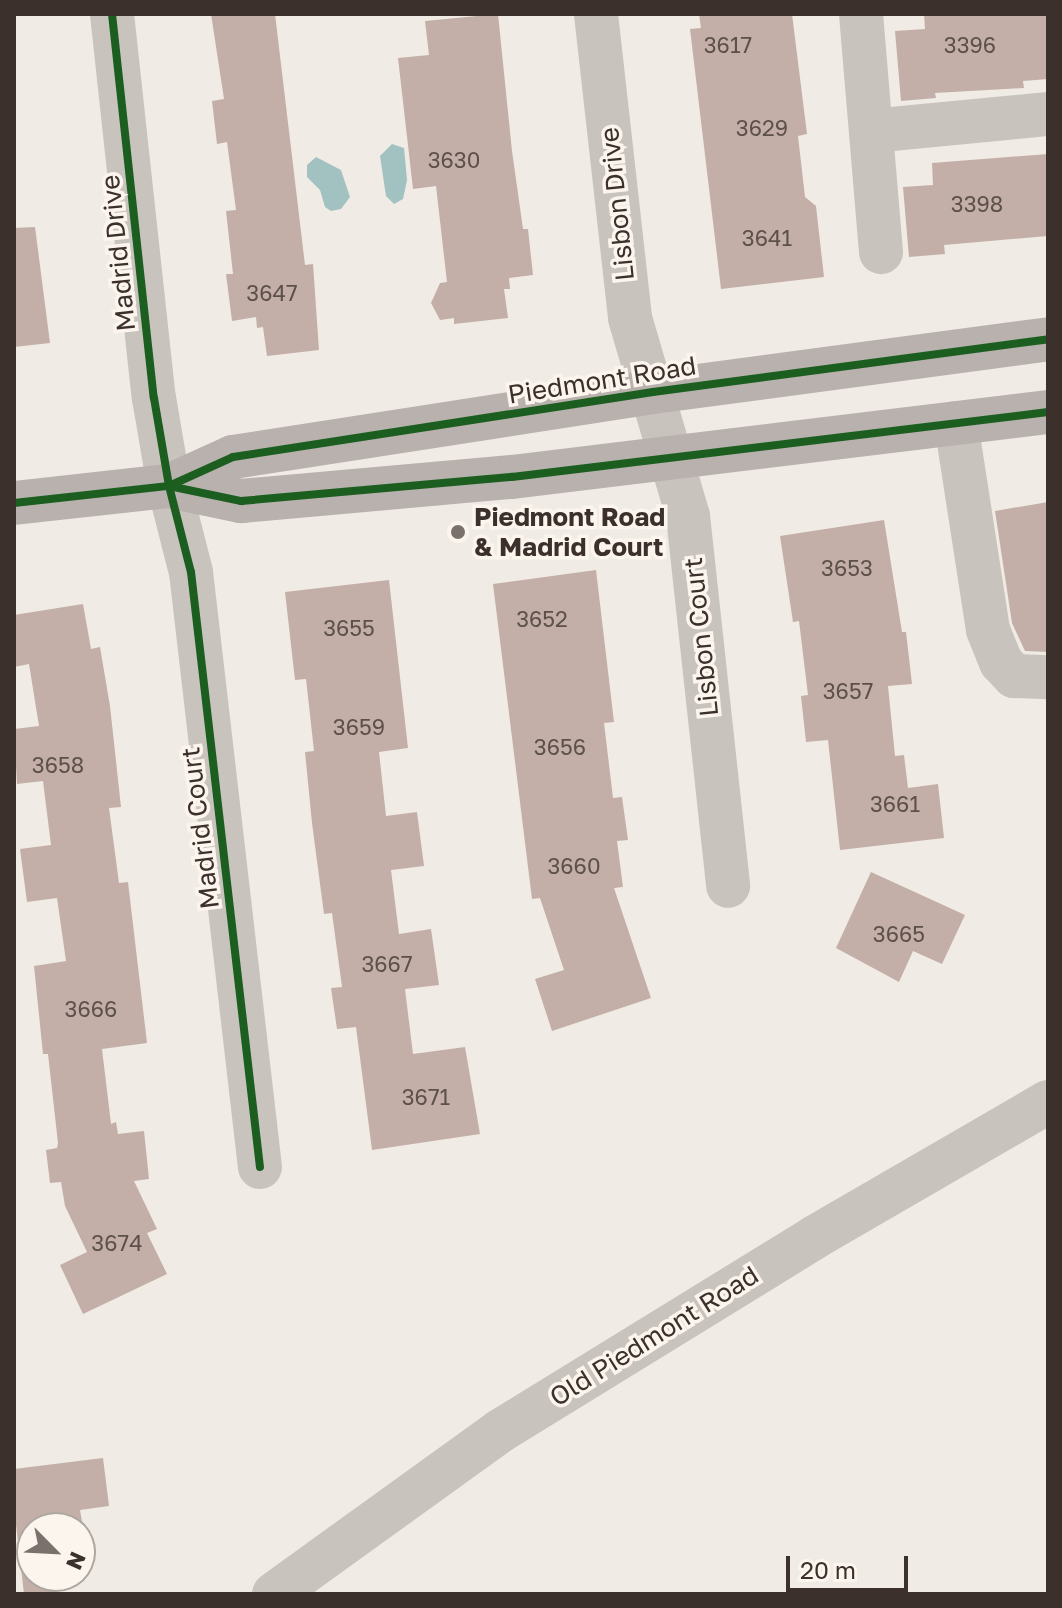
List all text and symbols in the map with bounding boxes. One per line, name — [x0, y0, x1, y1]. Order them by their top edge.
house number: 3617 — [704, 32, 752, 58]
house number: 3396 — [944, 32, 996, 58]
house number: 3629 — [736, 115, 788, 141]
street label: Lisbon Drive — [593, 126, 641, 282]
house number: 3630 — [428, 147, 480, 173]
street label: Madrid Drive — [94, 173, 142, 333]
house number: 3398 — [951, 191, 1003, 217]
house number: 3641 — [742, 225, 792, 251]
house number: 3647 — [246, 280, 298, 306]
street label: Piedmont Road — [506, 350, 698, 410]
place label: Piedmont Road & Madrid Court — [474, 501, 665, 562]
marker: Piedmont Road & Madrid Court — [449, 523, 467, 541]
house number: 3653 — [821, 555, 873, 581]
street label: Lisbon Court — [677, 556, 725, 718]
house number: 3652 — [516, 606, 568, 632]
house number: 3655 — [323, 615, 375, 641]
house number: 3657 — [823, 678, 873, 704]
house number: 3659 — [333, 714, 385, 740]
house number: 3656 — [534, 734, 586, 760]
street label: Madrid Court — [175, 745, 225, 911]
house number: 3658 — [32, 752, 84, 778]
house number: 3661 — [870, 791, 920, 817]
house number: 3660 — [547, 853, 601, 879]
house number: 3665 — [873, 921, 925, 947]
house number: 3667 — [361, 951, 413, 977]
house number: 3666 — [65, 996, 117, 1022]
house number: 3671 — [402, 1084, 450, 1110]
house number: 3674 — [91, 1230, 143, 1256]
street label: Old Piedmont Road — [544, 1259, 764, 1413]
north arrow — [16, 1512, 96, 1592]
scale bar — [790, 1540, 912, 1590]
text: N — [61, 1548, 92, 1574]
text: 20 m — [800, 1555, 856, 1584]

